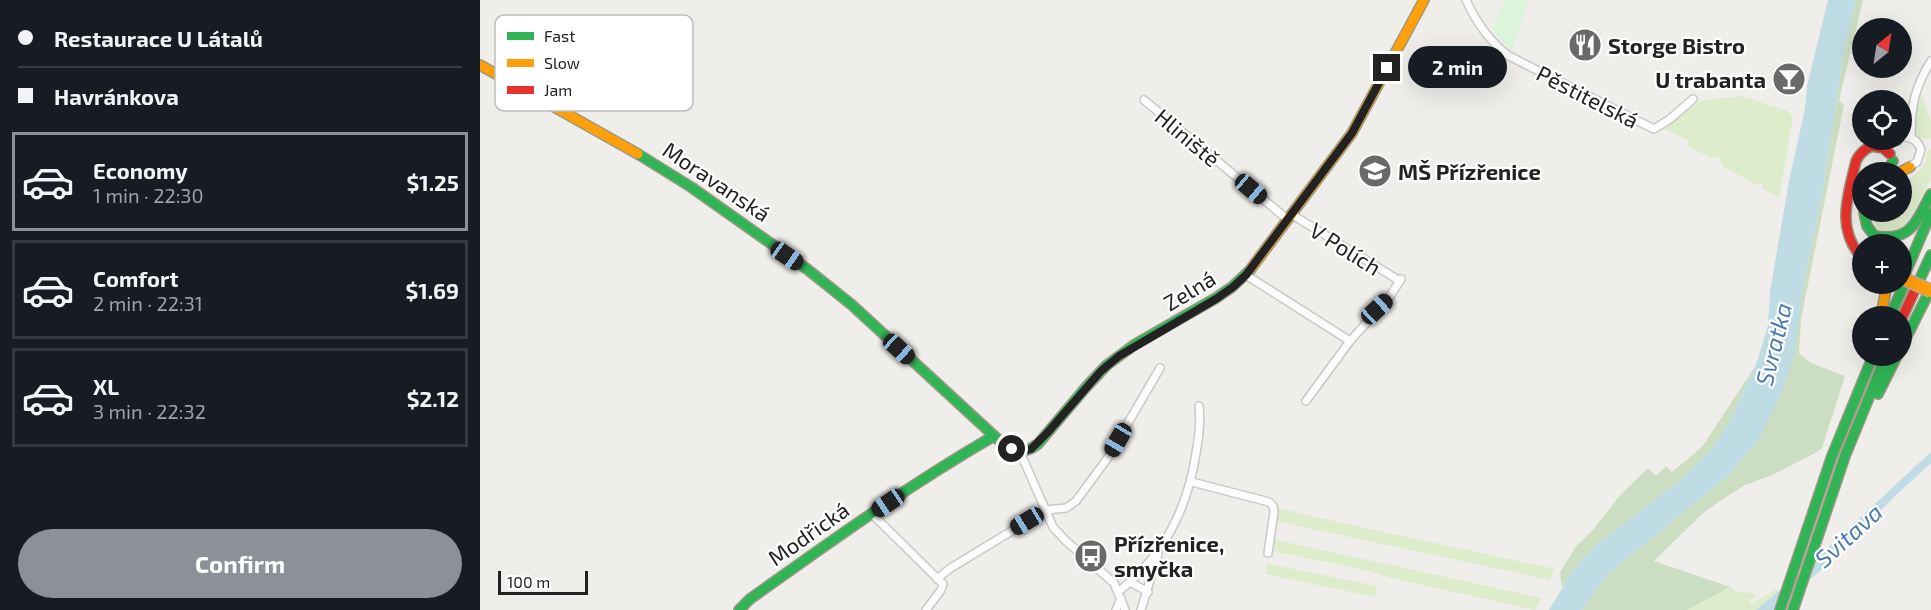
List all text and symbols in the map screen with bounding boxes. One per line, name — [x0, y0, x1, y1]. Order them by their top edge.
legend — [495, 15, 693, 111]
north arrow — [1852, 18, 1912, 78]
map controls — [1852, 18, 1912, 366]
text: Restaurace U Látalů — [54, 25, 263, 51]
text: Fast — [544, 26, 575, 45]
restaurant icon: Storge Bistro — [1567, 27, 1603, 63]
place label: Storge Bistro — [1608, 32, 1745, 58]
callout: 2 min — [1408, 47, 1507, 89]
text: Slow — [544, 53, 580, 72]
route end — [1373, 54, 1400, 81]
text: 2 min — [1432, 55, 1483, 79]
street label: Pěstitelská — [1533, 59, 1643, 133]
bar icon: U trabanta — [1771, 61, 1807, 97]
place label: U trabanta — [1655, 66, 1766, 92]
text: Jam — [544, 80, 572, 99]
text: Havránkova — [54, 83, 179, 109]
button: locate — [1852, 90, 1912, 150]
street label: Hliniště — [1150, 103, 1226, 171]
street label: Moravanská — [659, 136, 775, 226]
school or university icon: MŠ Přízřenice — [1357, 153, 1393, 189]
icon: car — [21, 155, 75, 209]
text: Economy — [93, 157, 188, 183]
place label: MŠ Přízřenice — [1398, 158, 1541, 184]
button: layers — [1852, 162, 1912, 222]
text: $1.25 — [406, 169, 459, 195]
car — [1231, 171, 1271, 207]
text: 1 min · 22:30 — [93, 183, 204, 207]
street label: V Polích — [1306, 216, 1386, 280]
button: + — [1852, 234, 1912, 294]
car — [767, 238, 807, 274]
icon: car — [21, 263, 75, 317]
text: Comfort — [93, 265, 178, 291]
street label: Zelná — [1158, 265, 1220, 315]
text: $1.69 — [405, 277, 459, 303]
car — [1358, 290, 1396, 328]
text: 2 min · 22:31 — [93, 291, 203, 315]
water label: Svratka — [1749, 300, 1797, 388]
button: − — [1852, 306, 1912, 366]
car — [880, 330, 918, 368]
icon: car — [21, 371, 75, 425]
text: XL — [93, 373, 119, 399]
text: $2.12 — [407, 385, 459, 411]
text: 3 min · 22:32 — [93, 399, 206, 423]
car — [1101, 420, 1135, 460]
route start — [998, 435, 1025, 462]
car — [868, 485, 908, 521]
street label: Modřická — [763, 496, 853, 570]
water label: Svitava — [1808, 497, 1888, 573]
car — [1007, 504, 1047, 538]
button: Confirm — [18, 529, 462, 598]
place label: Přízřenice, smyčka — [1114, 530, 1224, 582]
bus stop icon: Přízřenice, smyčka — [1073, 538, 1109, 574]
scale bar — [498, 568, 588, 596]
text: 100 m — [507, 572, 550, 591]

